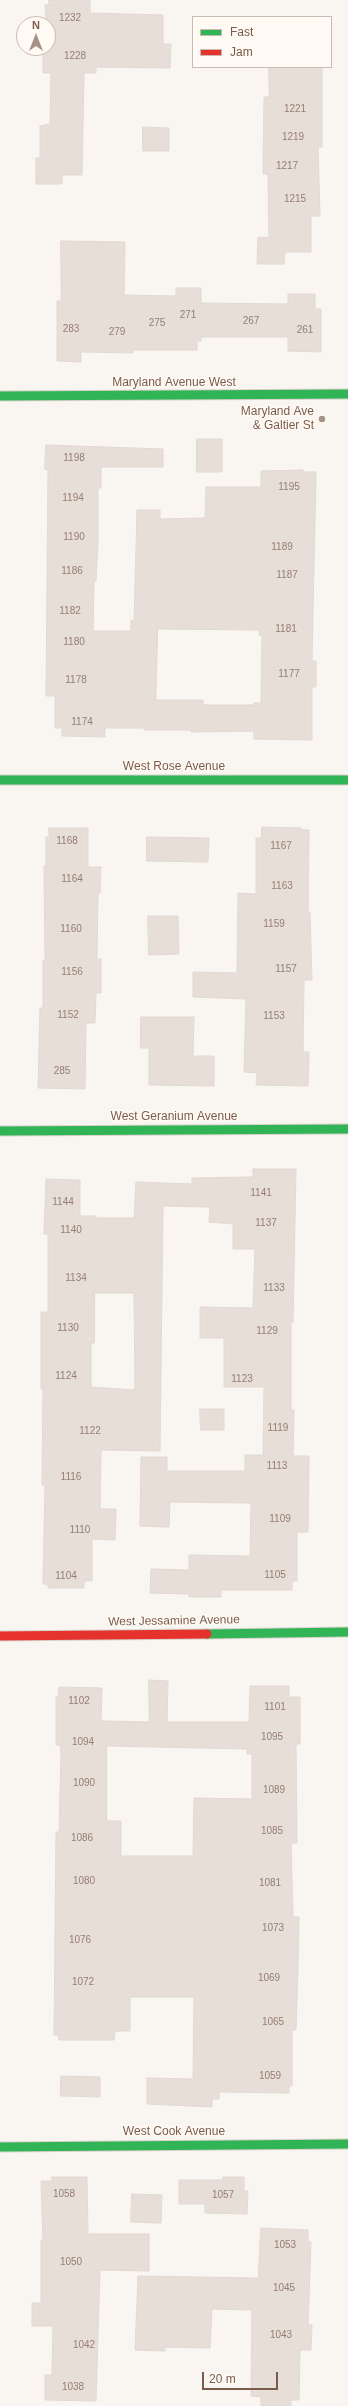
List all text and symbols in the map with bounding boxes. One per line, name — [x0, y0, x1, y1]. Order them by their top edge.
house number: 1232 — [59, 12, 81, 24]
north arrow — [16, 16, 56, 56]
legend — [192, 16, 332, 68]
text: N — [32, 19, 40, 31]
text: Fast — [230, 25, 253, 39]
text: Jam — [230, 45, 253, 59]
house number: 1228 — [64, 50, 86, 62]
house number: 1221 — [284, 103, 306, 115]
house number: 1219 — [282, 131, 304, 143]
house number: 1217 — [276, 160, 298, 172]
house number: 1215 — [284, 193, 306, 205]
house number: 271 — [180, 309, 196, 321]
house number: 267 — [243, 315, 259, 327]
house number: 275 — [149, 317, 165, 329]
house number: 283 — [63, 323, 79, 335]
house number: 261 — [297, 324, 313, 336]
house number: 279 — [109, 326, 125, 338]
street label: Maryland Avenue West — [112, 376, 236, 390]
place label: Maryland Ave & Galtier St — [241, 405, 314, 433]
marker: Maryland Ave & Galtier St — [317, 414, 327, 424]
house number: 1198 — [63, 452, 85, 464]
house number: 1195 — [278, 481, 300, 493]
house number: 1194 — [62, 492, 84, 504]
house number: 1190 — [63, 531, 85, 543]
house number: 1189 — [271, 541, 293, 553]
house number: 1186 — [61, 565, 83, 577]
house number: 1187 — [276, 569, 298, 581]
house number: 1182 — [59, 605, 81, 617]
house number: 1181 — [275, 623, 297, 635]
house number: 1180 — [63, 636, 85, 648]
house number: 1177 — [278, 668, 300, 680]
house number: 1178 — [65, 674, 87, 686]
house number: 1174 — [71, 716, 93, 728]
street label: West Rose Avenue — [123, 760, 225, 774]
house number: 1168 — [56, 835, 78, 847]
house number: 1167 — [270, 840, 292, 852]
house number: 1164 — [61, 873, 83, 885]
house number: 1163 — [271, 880, 293, 892]
house number: 1159 — [263, 918, 285, 930]
house number: 1160 — [60, 923, 82, 935]
house number: 1157 — [275, 963, 297, 975]
house number: 1156 — [61, 966, 83, 978]
house number: 1152 — [57, 1009, 79, 1021]
house number: 1153 — [263, 1010, 285, 1022]
house number: 285 — [54, 1065, 70, 1077]
street label: West Geranium Avenue — [111, 1110, 237, 1124]
house number: 1141 — [250, 1187, 272, 1199]
house number: 1144 — [52, 1196, 74, 1208]
house number: 1137 — [255, 1217, 277, 1229]
house number: 1140 — [60, 1224, 82, 1236]
house number: 1134 — [65, 1272, 87, 1284]
house number: 1133 — [263, 1282, 285, 1294]
house number: 1130 — [57, 1322, 79, 1334]
house number: 1129 — [256, 1325, 278, 1337]
house number: 1124 — [55, 1370, 77, 1382]
house number: 1123 — [231, 1373, 253, 1385]
house number: 1119 — [268, 1422, 288, 1434]
house number: 1122 — [79, 1425, 101, 1437]
house number: 1113 — [267, 1460, 287, 1472]
house number: 1116 — [61, 1471, 81, 1483]
house number: 1109 — [269, 1513, 291, 1525]
house number: 1110 — [70, 1524, 90, 1536]
house number: 1105 — [264, 1569, 286, 1581]
house number: 1104 — [55, 1570, 77, 1582]
street label: West Jessamine Avenue — [108, 1613, 240, 1629]
house number: 1102 — [68, 1695, 90, 1707]
house number: 1101 — [264, 1701, 286, 1713]
house number: 1095 — [261, 1731, 283, 1743]
house number: 1094 — [72, 1736, 94, 1748]
house number: 1090 — [73, 1777, 95, 1789]
house number: 1089 — [263, 1784, 285, 1796]
house number: 1085 — [261, 1825, 283, 1837]
house number: 1086 — [71, 1832, 93, 1844]
house number: 1080 — [73, 1875, 95, 1887]
house number: 1081 — [259, 1877, 281, 1889]
house number: 1073 — [262, 1922, 284, 1934]
house number: 1076 — [69, 1934, 91, 1946]
house number: 1069 — [258, 1972, 280, 1984]
house number: 1072 — [72, 1976, 94, 1988]
house number: 1065 — [262, 2016, 284, 2028]
house number: 1059 — [259, 2070, 281, 2082]
street label: West Cook Avenue — [123, 2125, 225, 2139]
house number: 1058 — [53, 2188, 75, 2200]
house number: 1057 — [212, 2189, 234, 2201]
house number: 1053 — [274, 2239, 296, 2251]
house number: 1050 — [60, 2256, 82, 2268]
house number: 1045 — [273, 2282, 295, 2294]
house number: 1043 — [270, 2329, 292, 2341]
house number: 1042 — [73, 2339, 95, 2351]
scale bar — [204, 2364, 280, 2390]
text: 20 m — [209, 2372, 236, 2386]
house number: 1038 — [62, 2381, 84, 2393]

